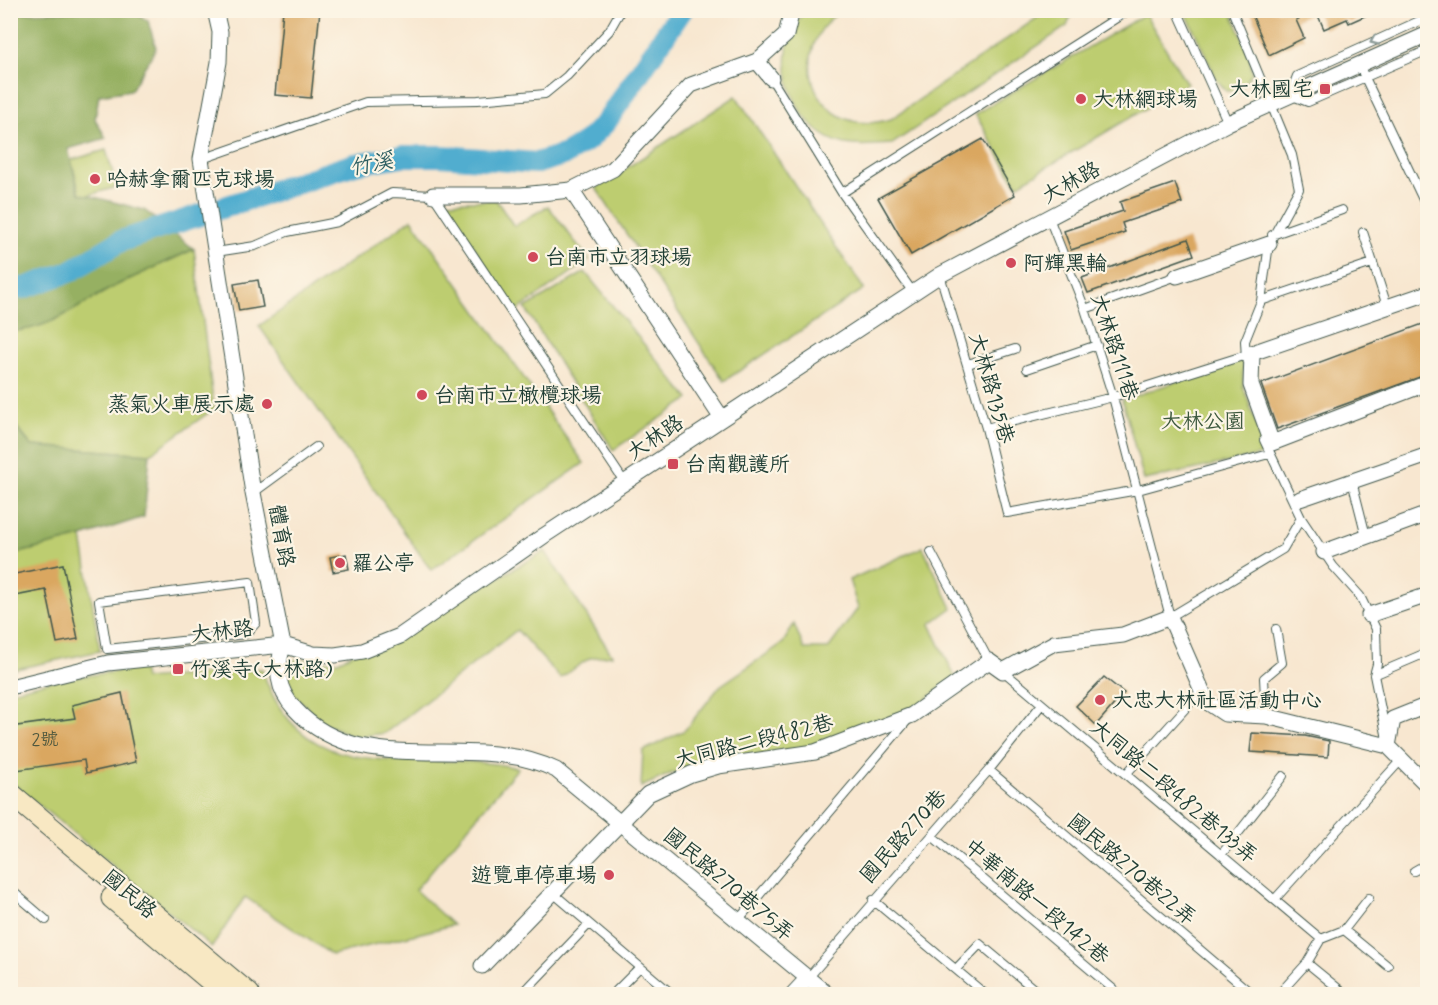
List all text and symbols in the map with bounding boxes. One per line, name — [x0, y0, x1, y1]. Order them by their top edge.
one-way arrow — [1370, 34, 1381, 46]
place label: 大林國宅 — [1229, 76, 1313, 104]
marker: 大林國宅 — [1318, 82, 1332, 96]
place label: 大林網球場 — [1093, 86, 1198, 114]
marker: 大林網球場 — [1074, 92, 1088, 106]
water label: 竹溪 — [347, 147, 397, 183]
street label: 大林路 — [1037, 155, 1106, 210]
place label: 哈赫拿爾匹克球場 — [107, 166, 275, 194]
marker: 哈赫拿爾匹克球場 — [88, 172, 102, 186]
place label: 台南市立羽球場 — [545, 244, 692, 272]
marker: 台南市立羽球場 — [526, 250, 540, 264]
place label: 阿輝黑輪 — [1023, 250, 1107, 278]
marker: 阿輝黑輪 — [1004, 256, 1018, 270]
street label: 大林路111巷 — [1084, 290, 1144, 404]
street label: 大林路135巷 — [962, 330, 1020, 447]
place label: 台南市立橄欖球場 — [434, 382, 602, 410]
marker: 台南市立橄欖球場 — [415, 388, 429, 402]
place label: 蒸氣火車展示處 — [108, 391, 255, 419]
marker: 蒸氣火車展示處 — [260, 397, 274, 411]
park label: 大林公園 — [1161, 408, 1245, 436]
street label: 大林路 — [622, 409, 690, 467]
place label: 台南觀護所 — [685, 451, 790, 479]
marker: 台南觀護所 — [666, 457, 680, 471]
street label: 體育路 — [262, 503, 300, 570]
place label: 羅公亭 — [352, 550, 415, 578]
marker: 羅公亭 — [333, 556, 347, 570]
street label: 大林路 — [189, 615, 255, 649]
place label: 竹溪寺(大林路) — [190, 656, 333, 684]
marker: 竹溪寺(大林路) — [171, 662, 185, 676]
place label: 大忠大林社區活動中心 — [1112, 687, 1322, 715]
marker: 大忠大林社區活動中心 — [1093, 693, 1107, 707]
street label: 大同路二段482巷 — [672, 709, 836, 775]
street label: 大同路二段482巷133弄 — [1084, 714, 1263, 870]
house number: 2號 — [32, 728, 58, 752]
street label: 國民路270巷 — [854, 784, 953, 890]
street label: 國民路270巷22弄 — [1061, 808, 1202, 932]
street label: 國民路270巷75弄 — [657, 822, 800, 948]
street label: 中華南路一段142巷 — [958, 833, 1115, 971]
place label: 遊覽車停車場 — [471, 862, 597, 890]
street label: 國民路 — [96, 864, 162, 926]
marker: 遊覽車停車場 — [602, 868, 616, 882]

